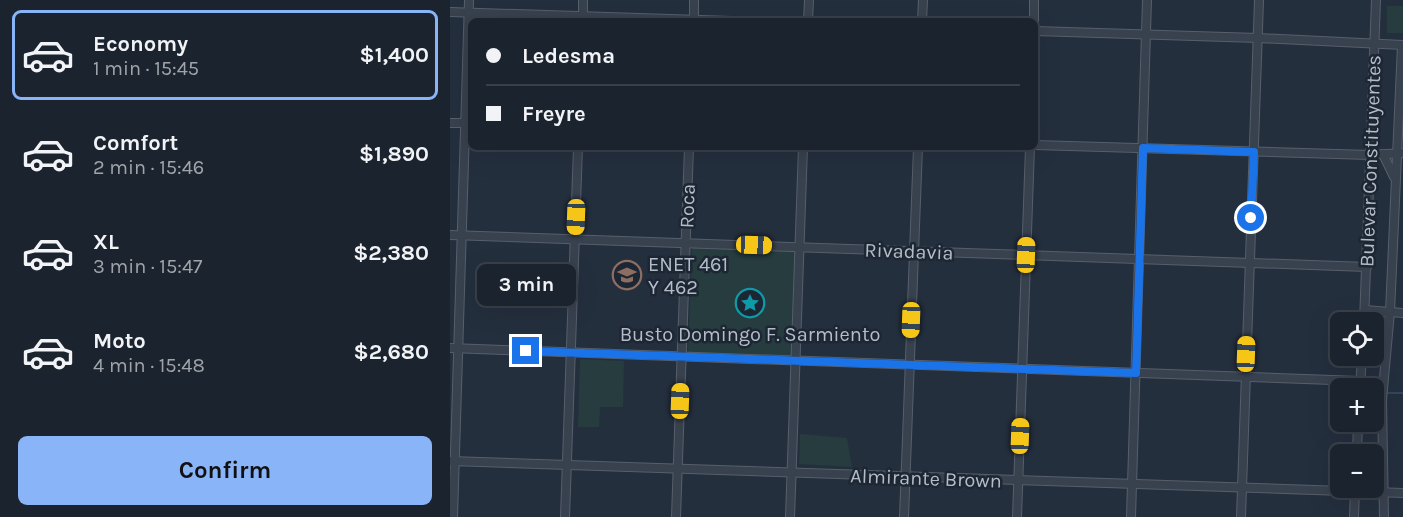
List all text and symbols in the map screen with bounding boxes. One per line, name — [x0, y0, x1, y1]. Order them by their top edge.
icon: car — [21, 28, 75, 82]
text: Economy — [93, 31, 188, 57]
text: $1,400 — [360, 42, 429, 68]
text: Ledesma — [522, 43, 615, 69]
street label: Bulevar Constituyentes — [1355, 55, 1386, 267]
text: 1 min · 15:45 — [93, 57, 199, 80]
text: Freyre — [522, 101, 586, 127]
icon: car — [21, 127, 75, 181]
text: Comfort — [93, 130, 178, 156]
text: $1,890 — [359, 141, 429, 167]
text: 2 min · 15:46 — [93, 156, 204, 179]
street label: Roca — [675, 183, 700, 229]
car — [566, 199, 586, 235]
route start — [1237, 204, 1264, 231]
icon: car — [21, 226, 75, 280]
text: XL — [93, 229, 119, 255]
car — [736, 235, 772, 255]
car — [1016, 237, 1036, 273]
street label: Rivadavia — [864, 238, 954, 265]
text: $2,380 — [353, 240, 429, 266]
place label: ENET 461 Y 462 — [648, 253, 728, 299]
text: 3 min · 15:47 — [93, 255, 202, 278]
school or university icon: ENET 461 Y 462 — [611, 259, 643, 291]
callout: 3 min — [476, 264, 575, 306]
text: 3 min — [499, 273, 554, 296]
place icon: Busto Domingo F. Sarmiento — [734, 287, 766, 319]
car — [901, 302, 921, 338]
map controls — [1330, 312, 1384, 498]
button: locate — [1330, 312, 1384, 366]
place label: Busto Domingo F. Sarmiento — [620, 323, 880, 346]
icon: car — [21, 325, 75, 379]
text: Moto — [93, 328, 146, 354]
car — [1236, 336, 1256, 372]
route end — [512, 337, 539, 364]
text: $2,680 — [353, 339, 429, 365]
text: 4 min · 15:48 — [93, 354, 205, 377]
button: + — [1330, 378, 1384, 432]
car — [670, 383, 690, 419]
car — [1010, 418, 1030, 454]
button: Confirm — [18, 436, 432, 505]
button: − — [1330, 444, 1384, 498]
street label: Almirante Brown — [850, 464, 1002, 493]

